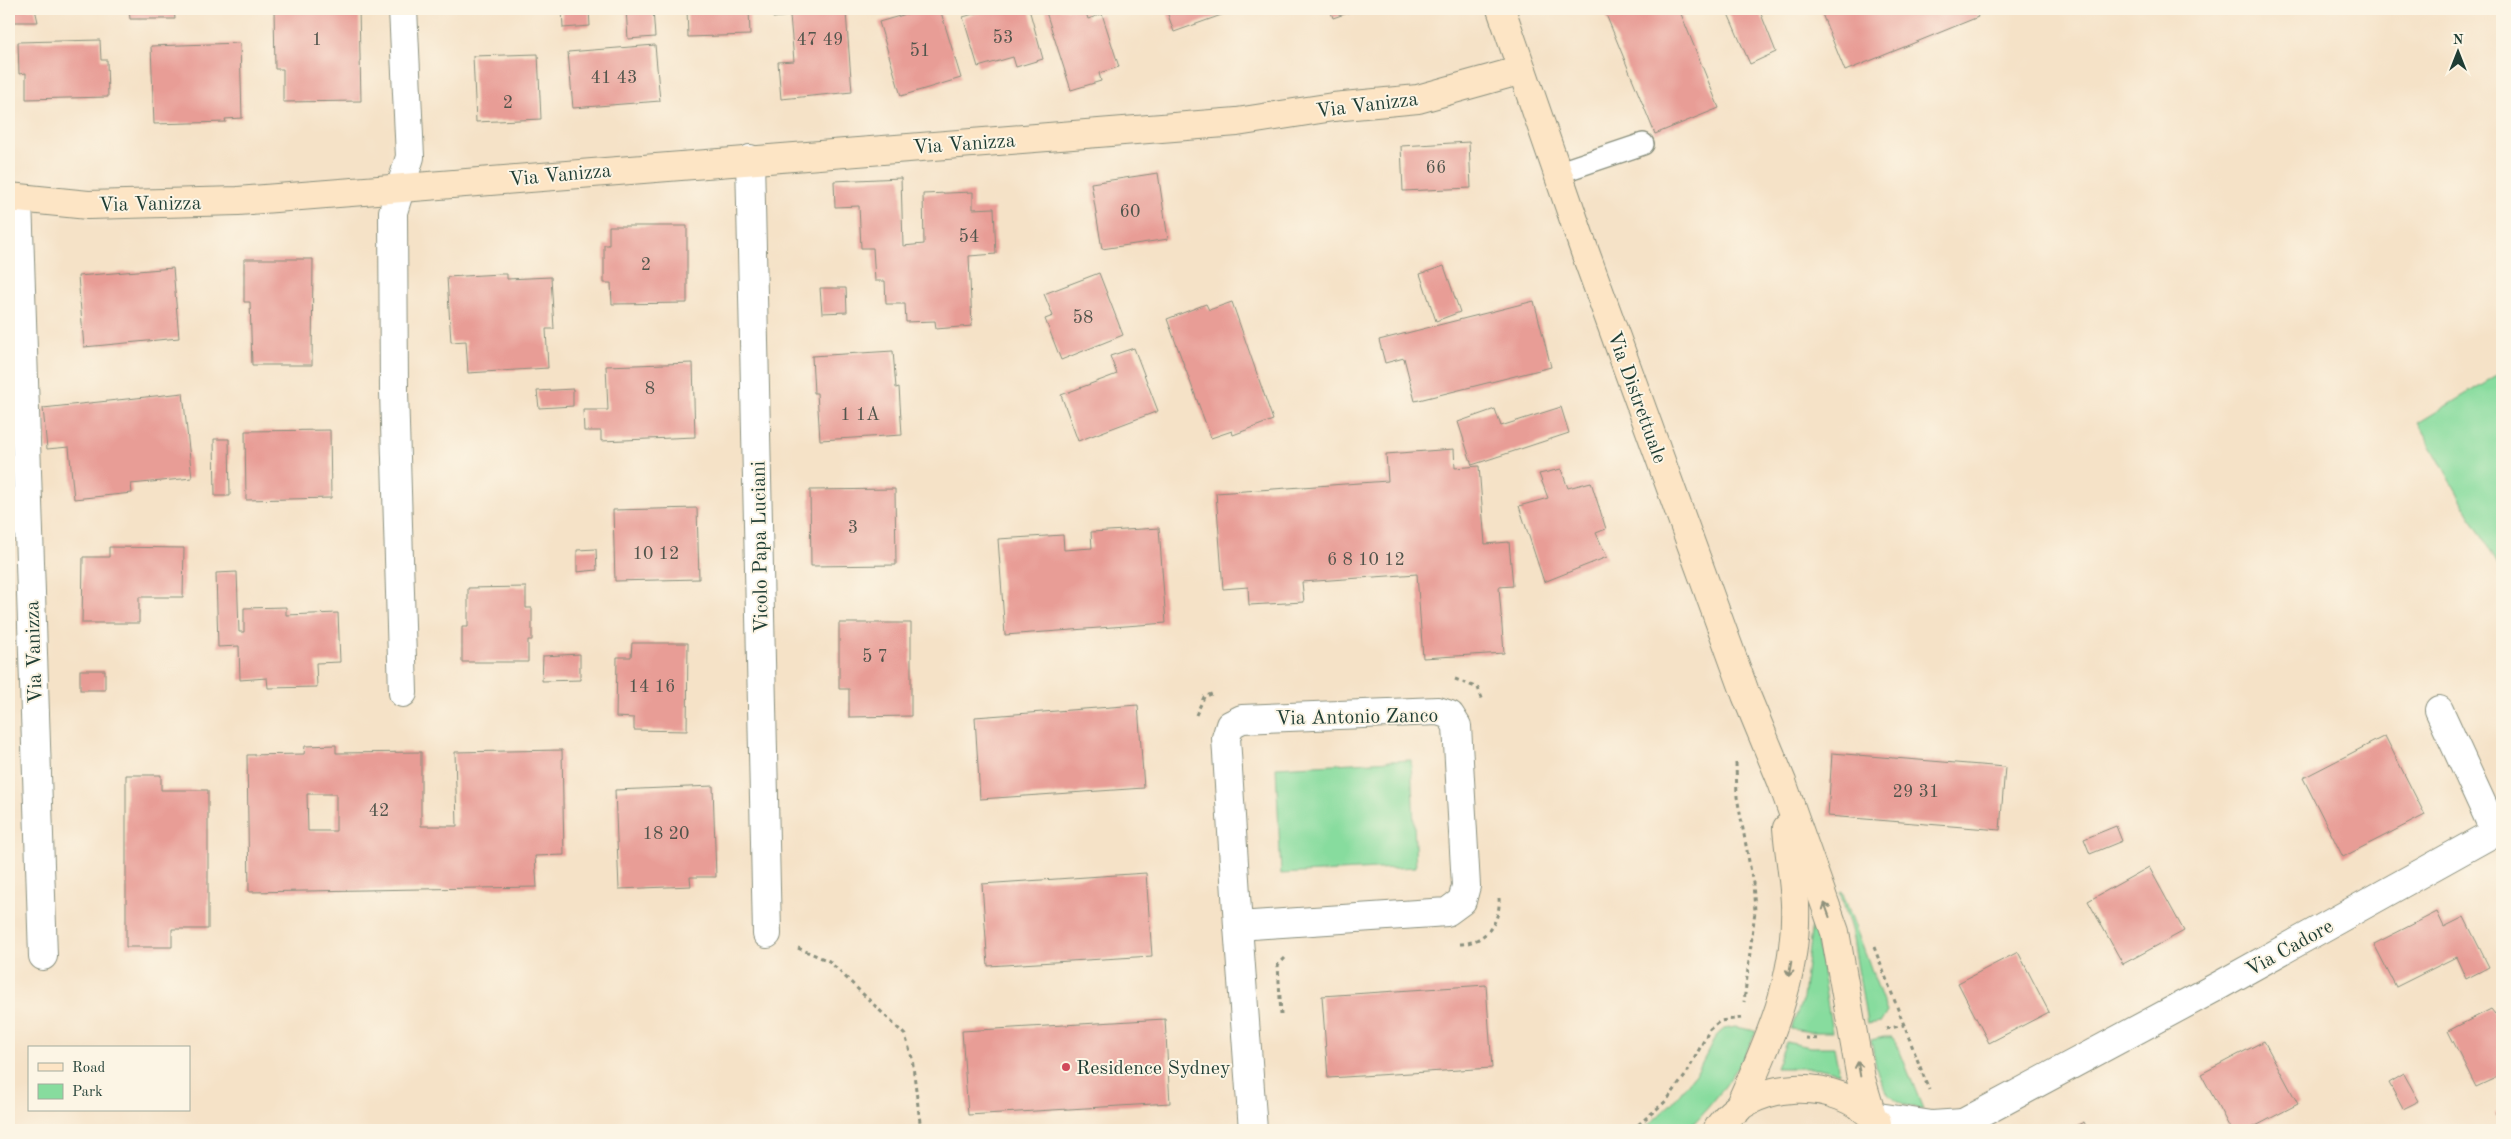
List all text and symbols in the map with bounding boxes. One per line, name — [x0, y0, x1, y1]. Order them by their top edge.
north arrow — [2434, 28, 2484, 78]
house number: 53 — [993, 29, 1013, 47]
house number: 1 — [312, 31, 322, 49]
house number: 47 49 — [797, 31, 843, 49]
text: N — [2453, 33, 2464, 47]
house number: 51 — [910, 42, 930, 60]
house number: 41 43 — [591, 69, 637, 87]
street label: Via Vanizza — [1315, 90, 1420, 122]
house number: 2 — [503, 94, 513, 112]
street label: Via Vanizza — [912, 131, 1016, 159]
house number: 66 — [1426, 159, 1446, 177]
street label: Via Vanizza — [508, 162, 612, 190]
street label: Via Vanizza — [98, 194, 202, 216]
house number: 60 — [1120, 203, 1140, 221]
house number: 54 — [959, 228, 979, 246]
house number: 2 — [641, 256, 651, 274]
house number: 58 — [1073, 309, 1093, 327]
street label: Via Distrettuale — [1603, 329, 1669, 466]
house number: 8 — [645, 380, 655, 398]
house number: 1 1A — [840, 406, 880, 424]
street label: Vicolo Papa Luciani — [749, 461, 773, 633]
house number: 3 — [848, 519, 858, 537]
house number: 10 12 — [633, 545, 679, 563]
house number: 6 8 10 12 — [1327, 551, 1405, 569]
street label: Via Vanizza — [23, 600, 47, 704]
house number: 5 7 — [862, 648, 888, 666]
house number: 14 16 — [629, 678, 675, 696]
street label: Via Antonio Zanco — [1276, 707, 1438, 729]
house number: 29 31 — [1893, 783, 1939, 801]
house number: 42 — [369, 802, 389, 820]
house number: 18 20 — [643, 825, 689, 843]
one-way arrow — [1822, 902, 1831, 918]
street label: Via Cadore — [2243, 917, 2337, 981]
one-way arrow — [1784, 961, 1794, 977]
legend — [28, 1046, 190, 1112]
place label: Residence Sydney — [1076, 1059, 1231, 1079]
text: Road — [72, 1061, 106, 1076]
marker: Residence Sydney — [1060, 1061, 1072, 1073]
one-way arrow — [1854, 1061, 1864, 1077]
text: Park — [72, 1085, 103, 1100]

